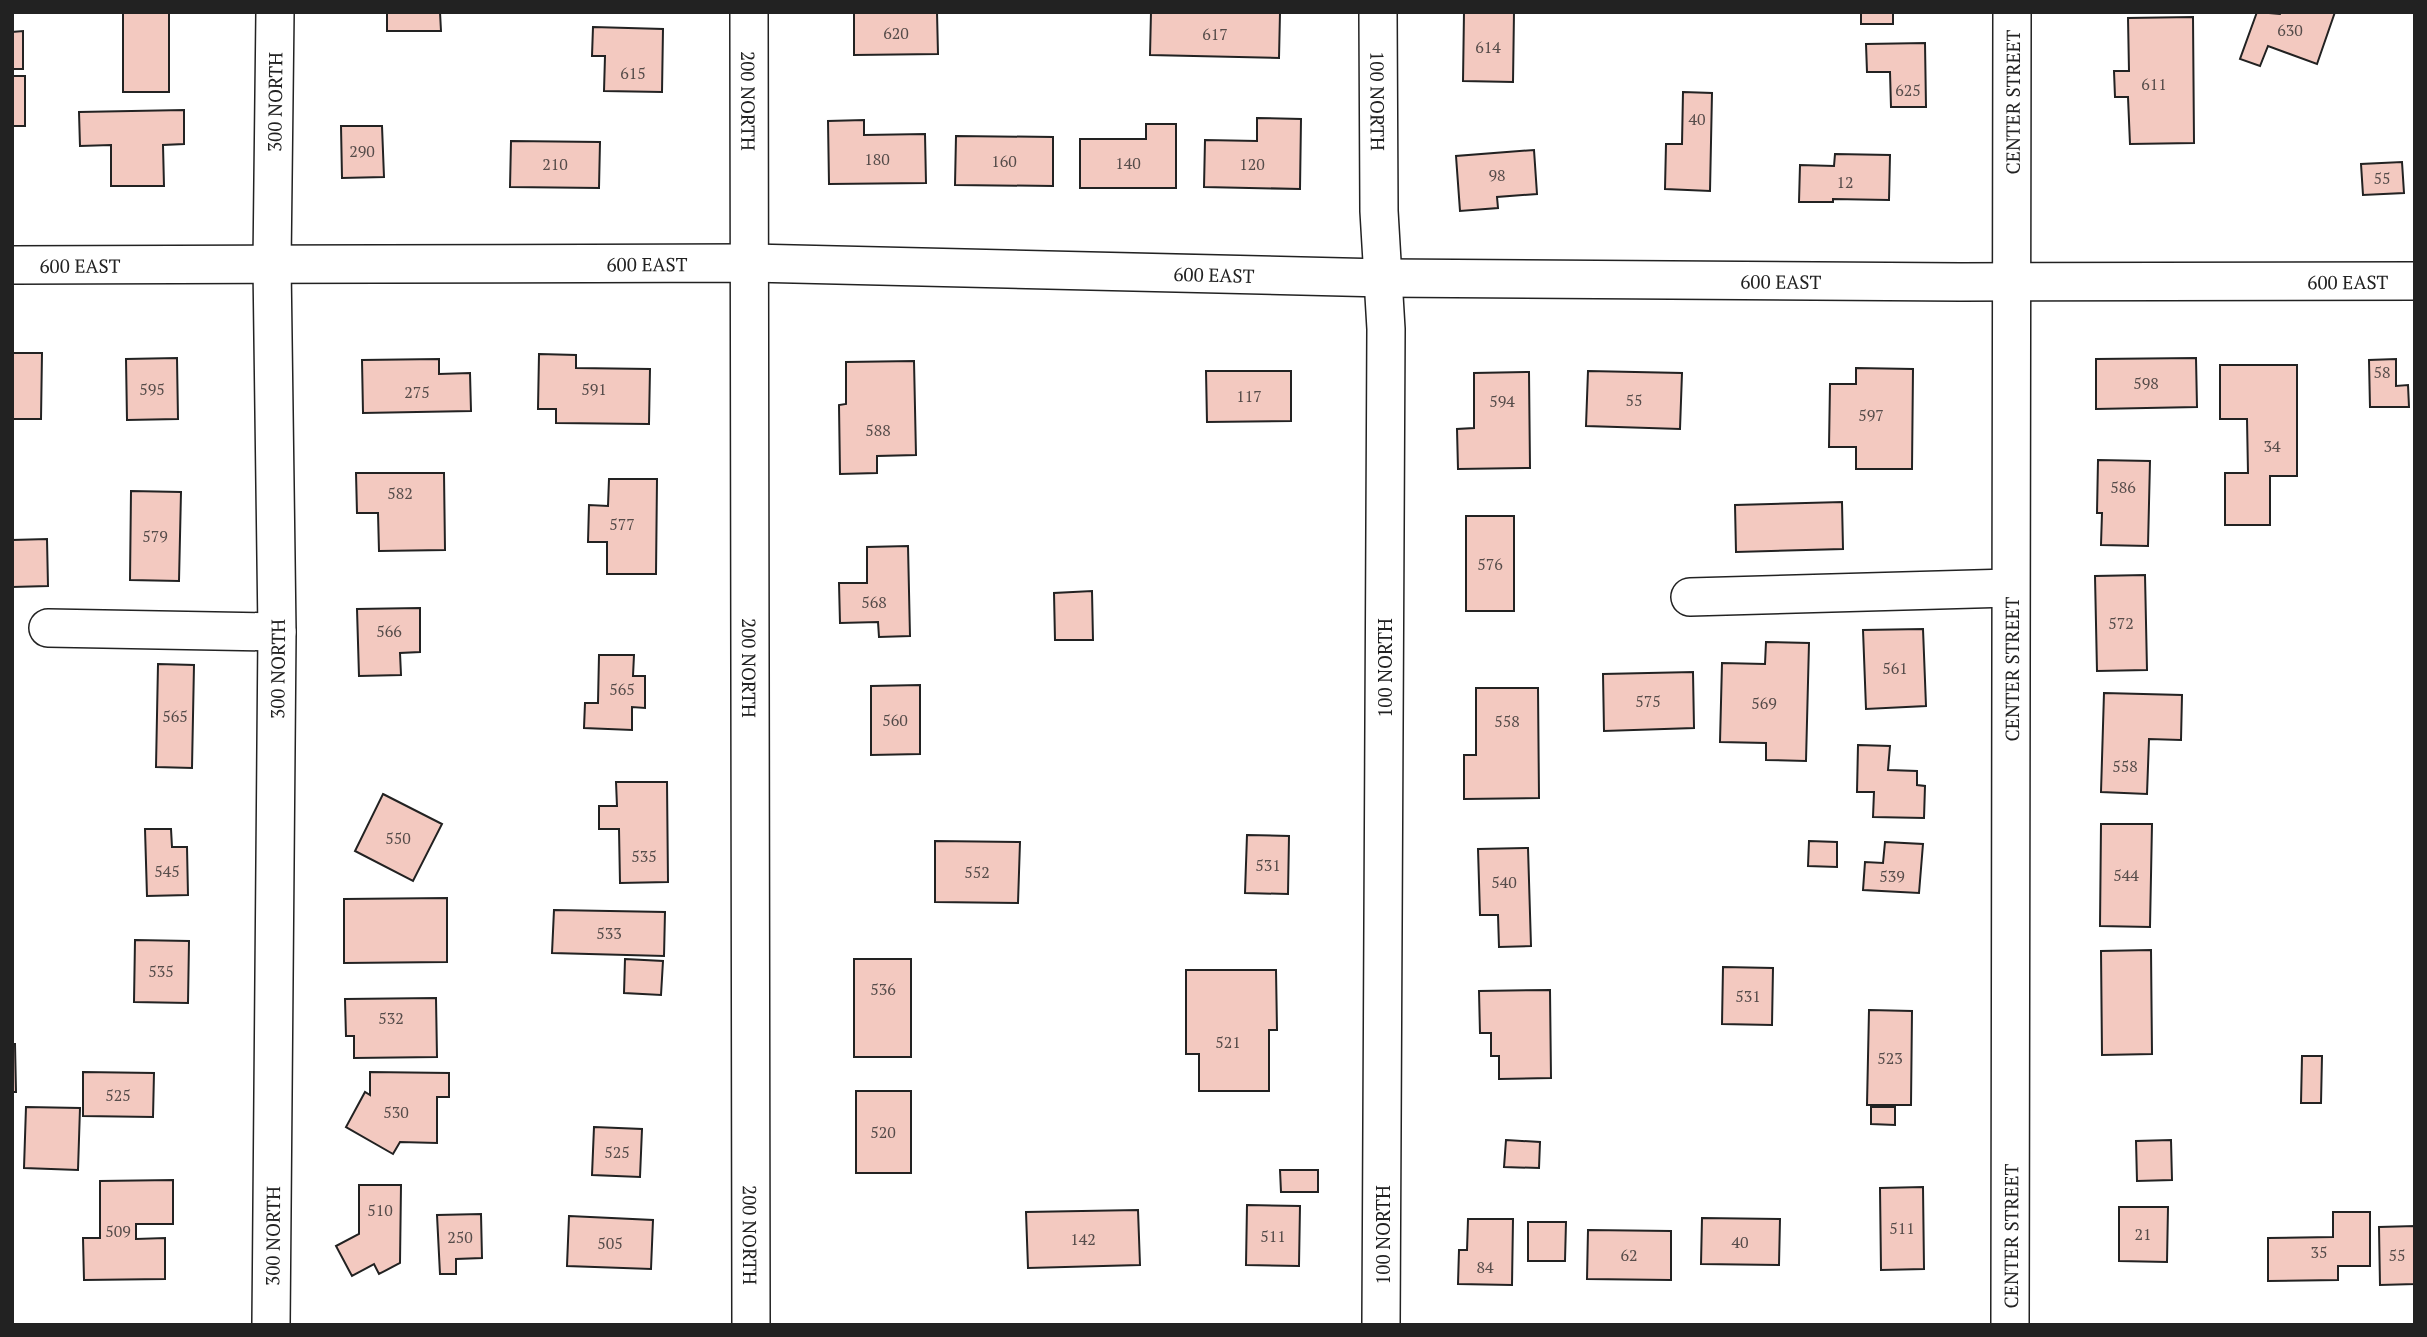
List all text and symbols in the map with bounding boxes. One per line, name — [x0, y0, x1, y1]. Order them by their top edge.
house number: 630 — [2277, 19, 2303, 41]
house number: 620 — [883, 22, 909, 44]
house number: 617 — [1202, 23, 1228, 45]
street label: CENTER STREET — [1999, 29, 2024, 174]
house number: 614 — [1475, 36, 1501, 58]
street label: 200 NORTH — [737, 51, 762, 151]
street label: 100 NORTH — [1366, 51, 1391, 151]
street label: 300 NORTH — [261, 52, 287, 152]
house number: 615 — [620, 62, 646, 84]
house number: 611 — [2141, 73, 2167, 95]
house number: 625 — [1895, 79, 1921, 101]
house number: 40 — [1688, 108, 1706, 130]
house number: 290 — [349, 140, 375, 162]
house number: 180 — [864, 148, 890, 170]
house number: 160 — [991, 150, 1017, 172]
house number: 140 — [1115, 152, 1141, 174]
house number: 210 — [542, 153, 568, 175]
house number: 120 — [1239, 153, 1265, 175]
house number: 98 — [1488, 164, 1506, 186]
house number: 55 — [2373, 167, 2391, 189]
house number: 12 — [1836, 171, 1854, 193]
street label: 600 EAST — [606, 251, 688, 276]
street label: 600 EAST — [39, 252, 121, 277]
street label: 600 EAST — [1173, 261, 1255, 287]
street label: 600 EAST — [1740, 268, 1822, 294]
street label: 600 EAST — [2307, 269, 2389, 294]
house number: 58 — [2373, 361, 2391, 383]
house number: 598 — [2133, 372, 2159, 394]
house number: 595 — [139, 378, 165, 400]
house number: 591 — [581, 378, 607, 400]
house number: 275 — [404, 381, 430, 403]
house number: 117 — [1236, 385, 1262, 407]
house number: 55 — [1625, 389, 1643, 411]
house number: 594 — [1489, 390, 1515, 412]
house number: 597 — [1858, 404, 1884, 426]
house number: 588 — [865, 419, 891, 441]
house number: 34 — [2263, 435, 2281, 457]
house number: 586 — [2110, 476, 2136, 498]
house number: 582 — [387, 482, 413, 504]
house number: 577 — [609, 513, 635, 535]
house number: 579 — [142, 525, 168, 547]
house number: 576 — [1477, 553, 1503, 575]
house number: 568 — [861, 591, 887, 613]
street label: CENTER STREET — [1998, 596, 2024, 741]
house number: 572 — [2108, 612, 2134, 634]
street label: 200 NORTH — [737, 618, 763, 718]
street label: 100 NORTH — [1372, 618, 1397, 718]
street label: 300 NORTH — [264, 619, 290, 719]
house number: 566 — [376, 620, 402, 642]
house number: 561 — [1882, 657, 1908, 679]
house number: 565 — [609, 678, 635, 700]
house number: 575 — [1635, 690, 1661, 712]
house number: 569 — [1751, 692, 1777, 714]
house number: 565 — [162, 705, 188, 727]
house number: 560 — [882, 709, 908, 731]
house number: 558 — [1494, 710, 1520, 732]
house number: 558 — [2112, 755, 2138, 777]
house number: 550 — [385, 827, 411, 849]
house number: 535 — [631, 845, 657, 867]
house number: 531 — [1255, 854, 1281, 876]
house number: 545 — [154, 860, 180, 882]
house number: 552 — [964, 861, 990, 883]
house number: 544 — [2113, 864, 2139, 886]
house number: 539 — [1879, 865, 1905, 887]
house number: 540 — [1491, 871, 1517, 893]
house number: 533 — [596, 922, 622, 944]
house number: 535 — [148, 960, 174, 982]
house number: 536 — [870, 978, 896, 1000]
house number: 531 — [1735, 985, 1761, 1007]
house number: 532 — [378, 1007, 404, 1029]
house number: 521 — [1215, 1031, 1241, 1053]
house number: 523 — [1877, 1047, 1903, 1069]
house number: 525 — [105, 1084, 131, 1106]
house number: 530 — [383, 1101, 409, 1123]
house number: 520 — [870, 1121, 896, 1143]
house number: 525 — [604, 1141, 630, 1163]
street label: CENTER STREET — [1998, 1163, 2023, 1308]
street label: 200 NORTH — [738, 1185, 763, 1285]
street label: 100 NORTH — [1370, 1185, 1395, 1285]
street label: 300 NORTH — [259, 1186, 285, 1286]
house number: 510 — [367, 1199, 393, 1221]
house number: 511 — [1889, 1217, 1915, 1239]
house number: 509 — [105, 1220, 131, 1242]
house number: 21 — [2134, 1223, 2152, 1245]
house number: 511 — [1260, 1225, 1286, 1247]
house number: 250 — [447, 1226, 473, 1248]
house number: 142 — [1070, 1228, 1096, 1250]
house number: 40 — [1731, 1231, 1749, 1253]
house number: 505 — [597, 1232, 623, 1254]
house number: 35 — [2310, 1241, 2328, 1263]
house number: 62 — [1620, 1244, 1638, 1266]
house number: 55 — [2388, 1244, 2406, 1266]
house number: 84 — [1476, 1256, 1494, 1278]

